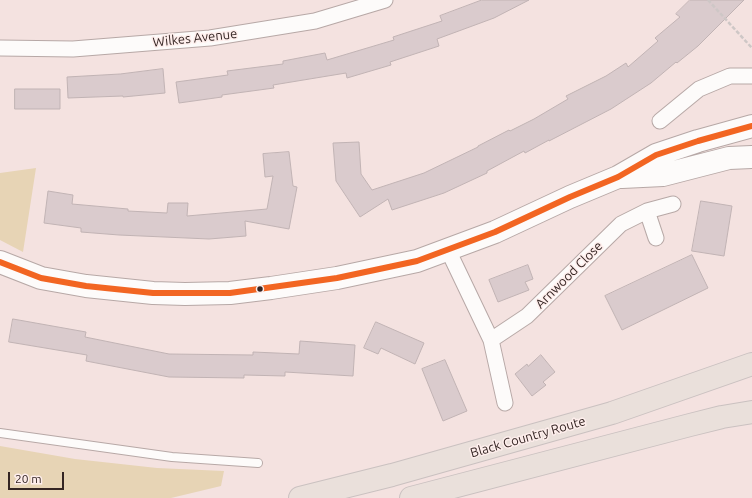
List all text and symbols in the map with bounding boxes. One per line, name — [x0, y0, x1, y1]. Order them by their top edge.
street label: Wilkes Avenue — [152, 26, 238, 50]
street label: Arnwood Close — [532, 238, 606, 312]
unlabelled marker — [255, 284, 265, 294]
street label: Black Country Route — [469, 413, 587, 461]
scale bar — [10, 464, 66, 490]
text: 20 m — [15, 472, 42, 485]

